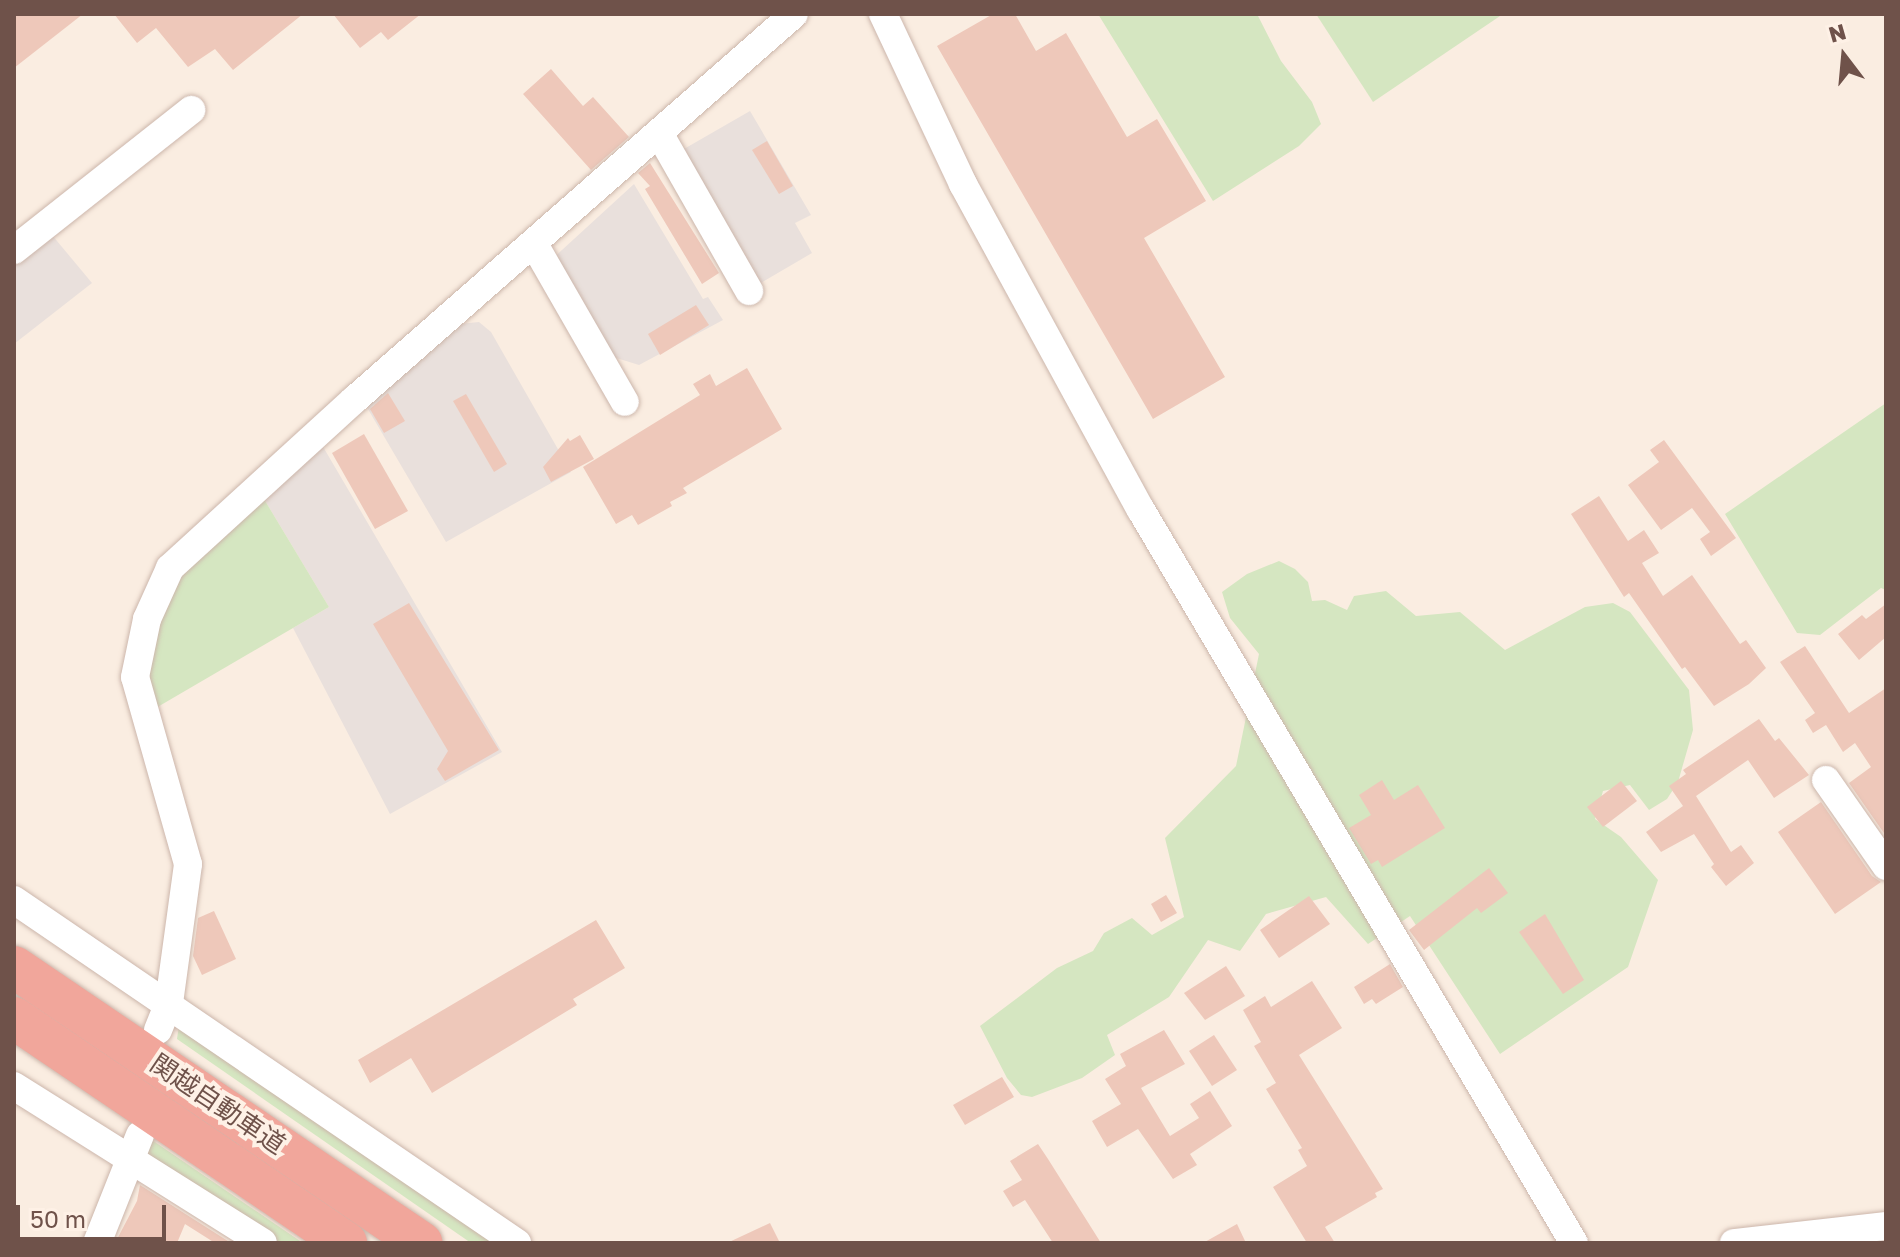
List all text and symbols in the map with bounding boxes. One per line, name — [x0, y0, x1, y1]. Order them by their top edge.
north arrow — [1804, 16, 1884, 96]
text: N — [1825, 17, 1849, 48]
street label: 関越自動車道 — [145, 1047, 291, 1161]
scale bar — [20, 1189, 170, 1239]
text: 50 m — [30, 1204, 86, 1233]

